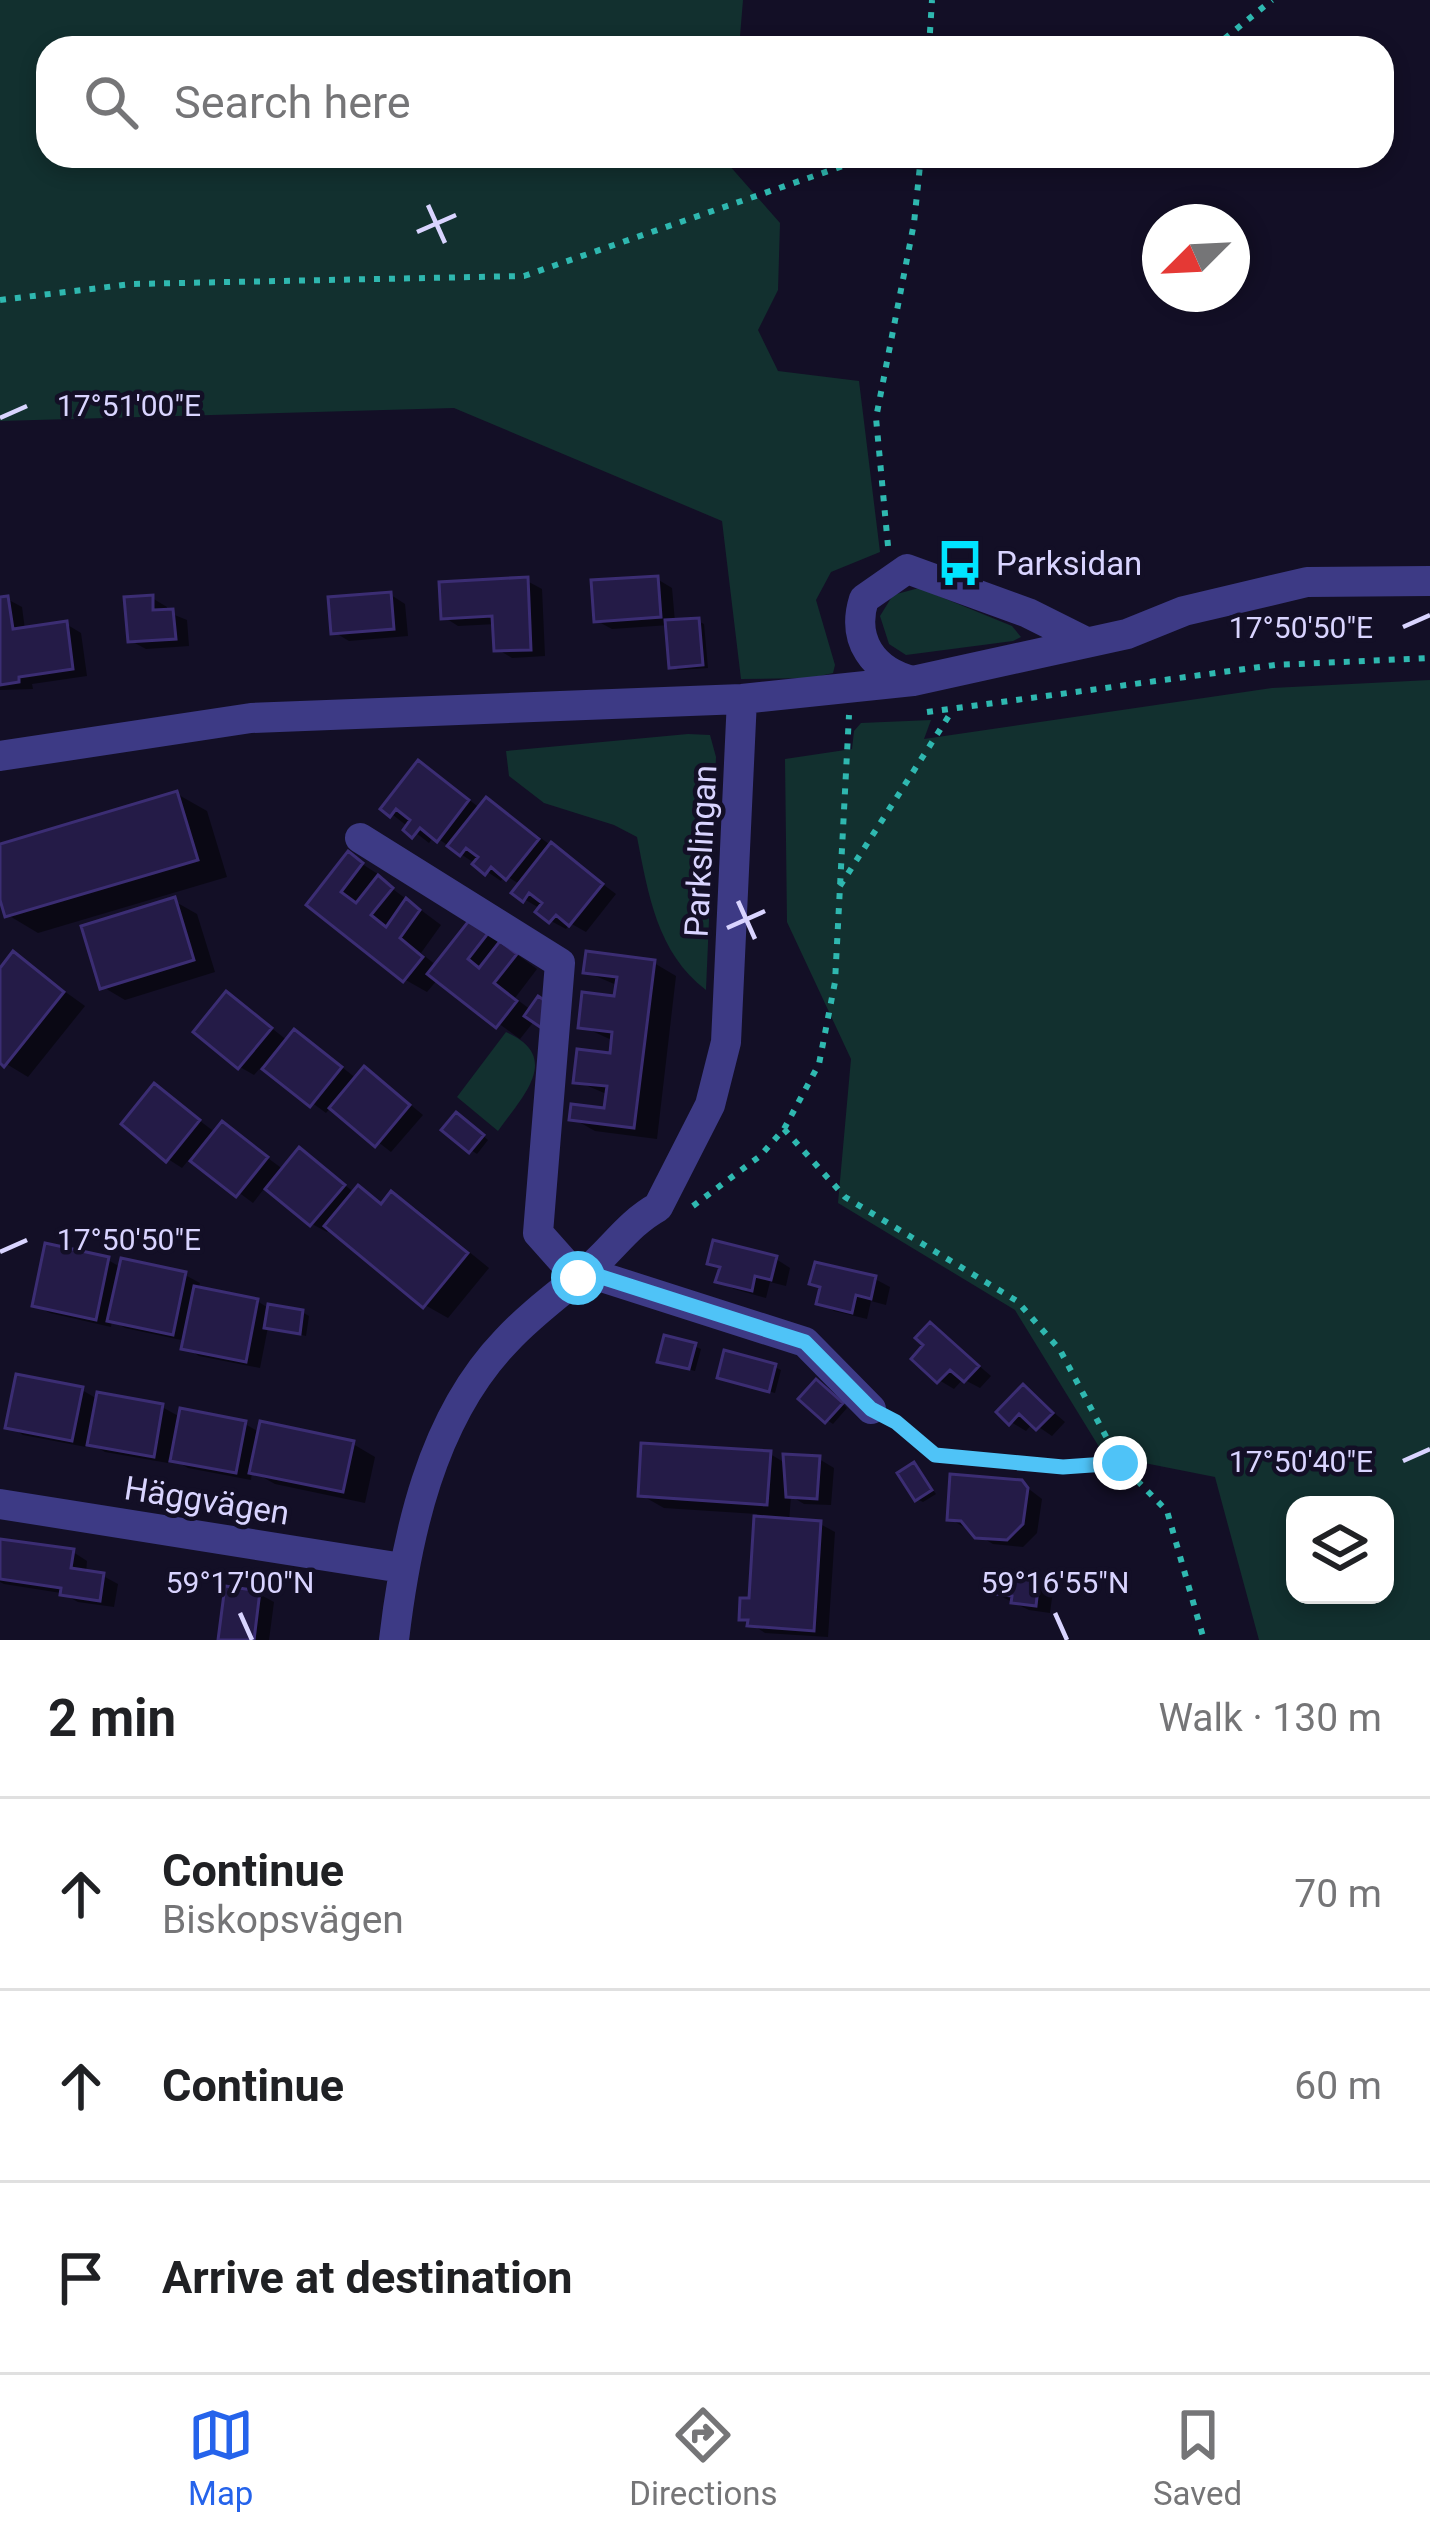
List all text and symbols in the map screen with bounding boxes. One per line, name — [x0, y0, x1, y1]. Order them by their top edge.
search box — [36, 36, 1394, 168]
icon: search — [78, 69, 144, 135]
text: Search here — [174, 76, 411, 129]
north arrow — [1142, 204, 1250, 312]
text: 17°51'00"E — [57, 388, 201, 423]
bus stop icon: Parksidan — [935, 538, 985, 588]
place label: Parksidan — [996, 544, 1142, 583]
text: 17°50'50"E — [1229, 610, 1373, 645]
street label: Parkslingan — [677, 764, 724, 938]
text: 17°50'50"E — [57, 1222, 201, 1257]
route start — [551, 1251, 605, 1305]
route end — [1093, 1436, 1147, 1490]
text: 17°50'40"E — [1229, 1444, 1373, 1479]
street label: Häggvägen — [122, 1468, 292, 1533]
map controls — [1286, 1496, 1394, 1604]
button: layers — [1286, 1496, 1394, 1604]
text: 59°17'00"N — [166, 1565, 314, 1600]
text: 59°16'55"N — [981, 1565, 1129, 1600]
text: 2 min — [48, 1689, 176, 1748]
text: Walk · 130 m — [1158, 1695, 1382, 1741]
text: Continue — [162, 1844, 344, 1897]
icon: ahead — [48, 1861, 114, 1927]
text: 70 m — [1294, 1871, 1382, 1917]
text: Biskopsvägen — [162, 1897, 404, 1943]
icon: ahead — [48, 2053, 114, 2119]
text: Continue — [162, 2059, 344, 2112]
text: 60 m — [1294, 2063, 1382, 2109]
icon: arrive — [48, 2245, 114, 2311]
text: Arrive at destination — [162, 2251, 573, 2304]
tab: Map — [188, 2402, 254, 2513]
tab: Directions — [629, 2402, 778, 2513]
tab: Saved — [1153, 2402, 1242, 2513]

